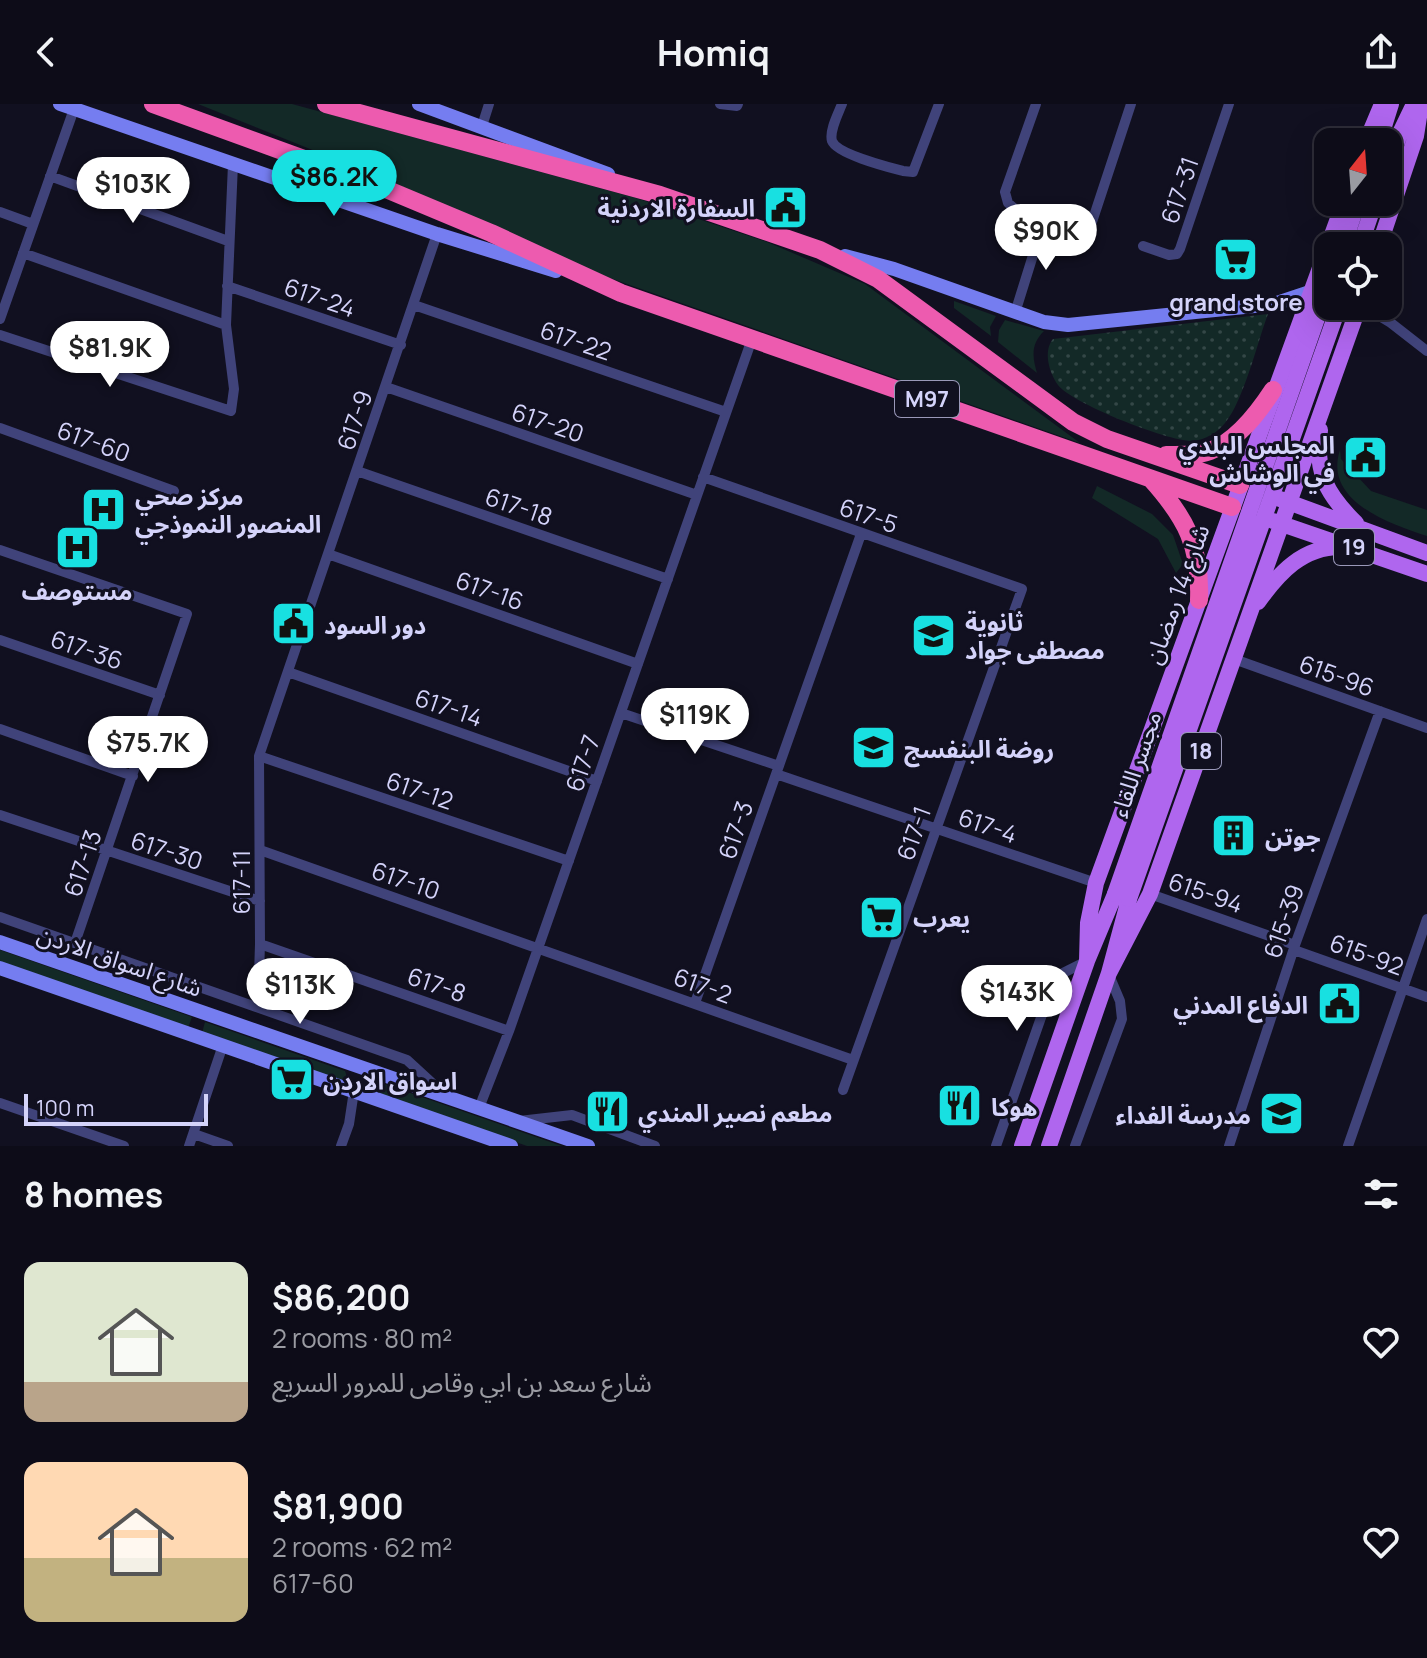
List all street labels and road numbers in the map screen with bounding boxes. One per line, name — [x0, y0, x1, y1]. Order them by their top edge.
street label: 617-31 — [1152, 152, 1206, 228]
street label: 617-24 — [280, 269, 360, 325]
street label: 617-22 — [536, 312, 616, 368]
road number: M97 — [895, 381, 959, 417]
street label: 617-9 — [328, 386, 380, 454]
street label: 617-20 — [507, 394, 589, 450]
street label: 617-60 — [53, 413, 135, 469]
street label: 617-18 — [481, 479, 557, 533]
street label: 617-5 — [835, 490, 903, 540]
street label: شارع 14 رمضان — [1135, 520, 1218, 669]
road number: 19 — [1334, 529, 1374, 565]
street label: 617-16 — [451, 562, 529, 618]
street label: 617-36 — [47, 621, 127, 677]
street label: 615-96 — [1295, 646, 1379, 704]
street label: 617-14 — [411, 680, 487, 734]
street label: مجسر اللقاء — [1101, 706, 1169, 822]
street label: 617-7 — [557, 730, 607, 796]
road number: 18 — [1181, 733, 1221, 769]
street label: 617-12 — [382, 763, 458, 817]
street label: 617-3 — [710, 797, 760, 863]
street label: 617-4 — [954, 800, 1022, 850]
street label: 617-1 — [888, 801, 938, 865]
street label: 617-30 — [127, 823, 207, 877]
street label: 617-13 — [55, 825, 109, 901]
street label: 617-11 — [224, 850, 257, 914]
street label: 617-10 — [368, 853, 444, 907]
street label: 615-94 — [1164, 864, 1248, 920]
street label: 615-39 — [1255, 880, 1311, 962]
street label: شارع اسواق الاردن — [33, 916, 207, 1006]
street label: 615-92 — [1325, 925, 1409, 983]
street label: 617-8 — [403, 959, 471, 1009]
street label: 617-2 — [669, 959, 737, 1011]

